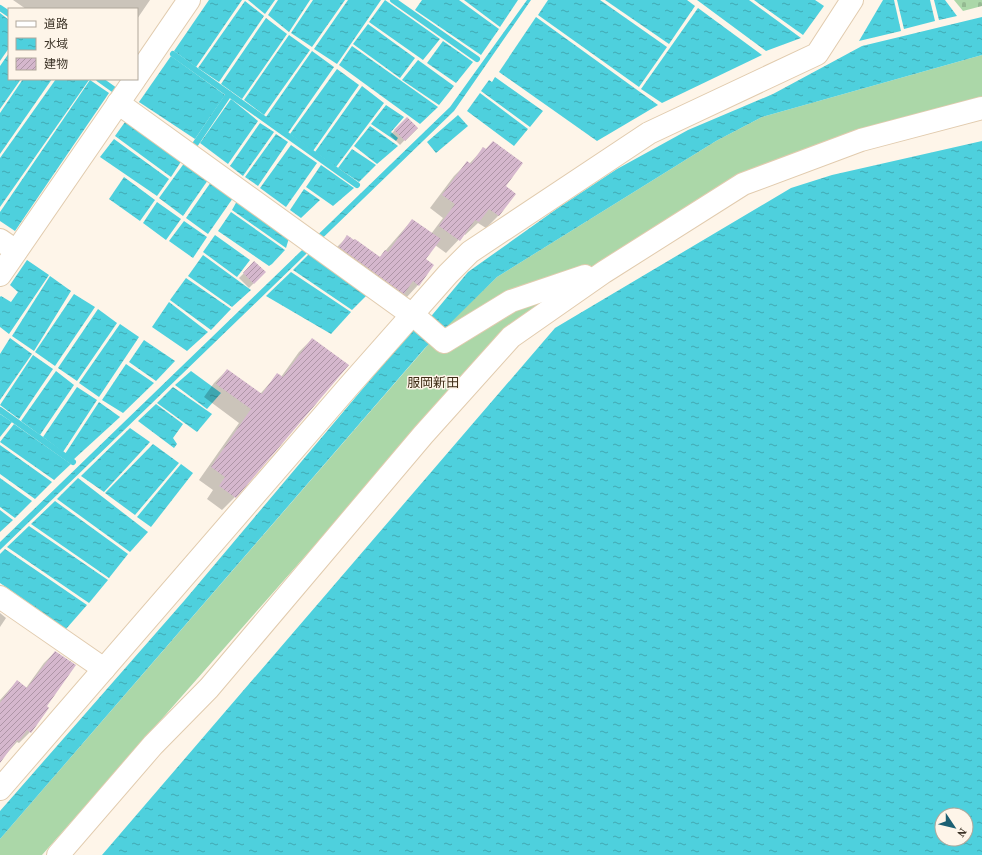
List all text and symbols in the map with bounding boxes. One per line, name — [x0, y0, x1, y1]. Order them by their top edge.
legend — [8, 8, 138, 80]
text: 道路 — [44, 16, 68, 32]
text: 水域 — [44, 36, 68, 52]
text: 建物 — [44, 56, 68, 72]
district label: 服岡新田 — [407, 374, 459, 391]
north arrow — [934, 807, 974, 847]
text: N — [953, 825, 970, 840]

